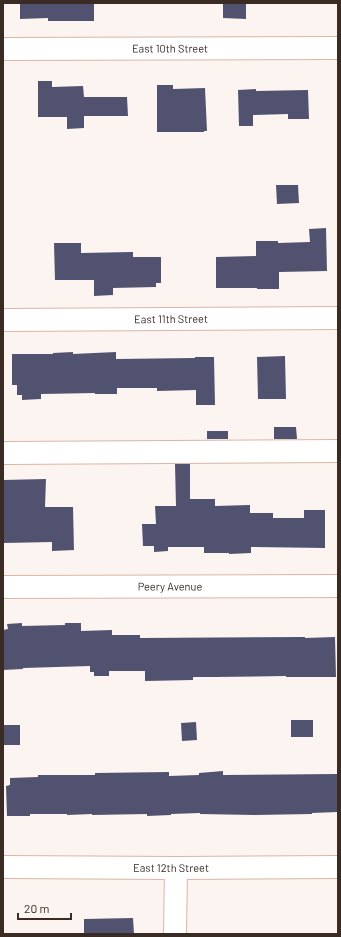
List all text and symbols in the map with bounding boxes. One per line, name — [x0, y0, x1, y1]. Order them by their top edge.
street label: East 10th Street — [132, 41, 208, 55]
street label: East 11th Street — [134, 312, 208, 325]
street label: Peery Avenue — [138, 579, 202, 593]
street label: East 12th Street — [133, 861, 209, 874]
scale bar — [18, 895, 71, 921]
text: 20 m — [24, 901, 50, 915]

